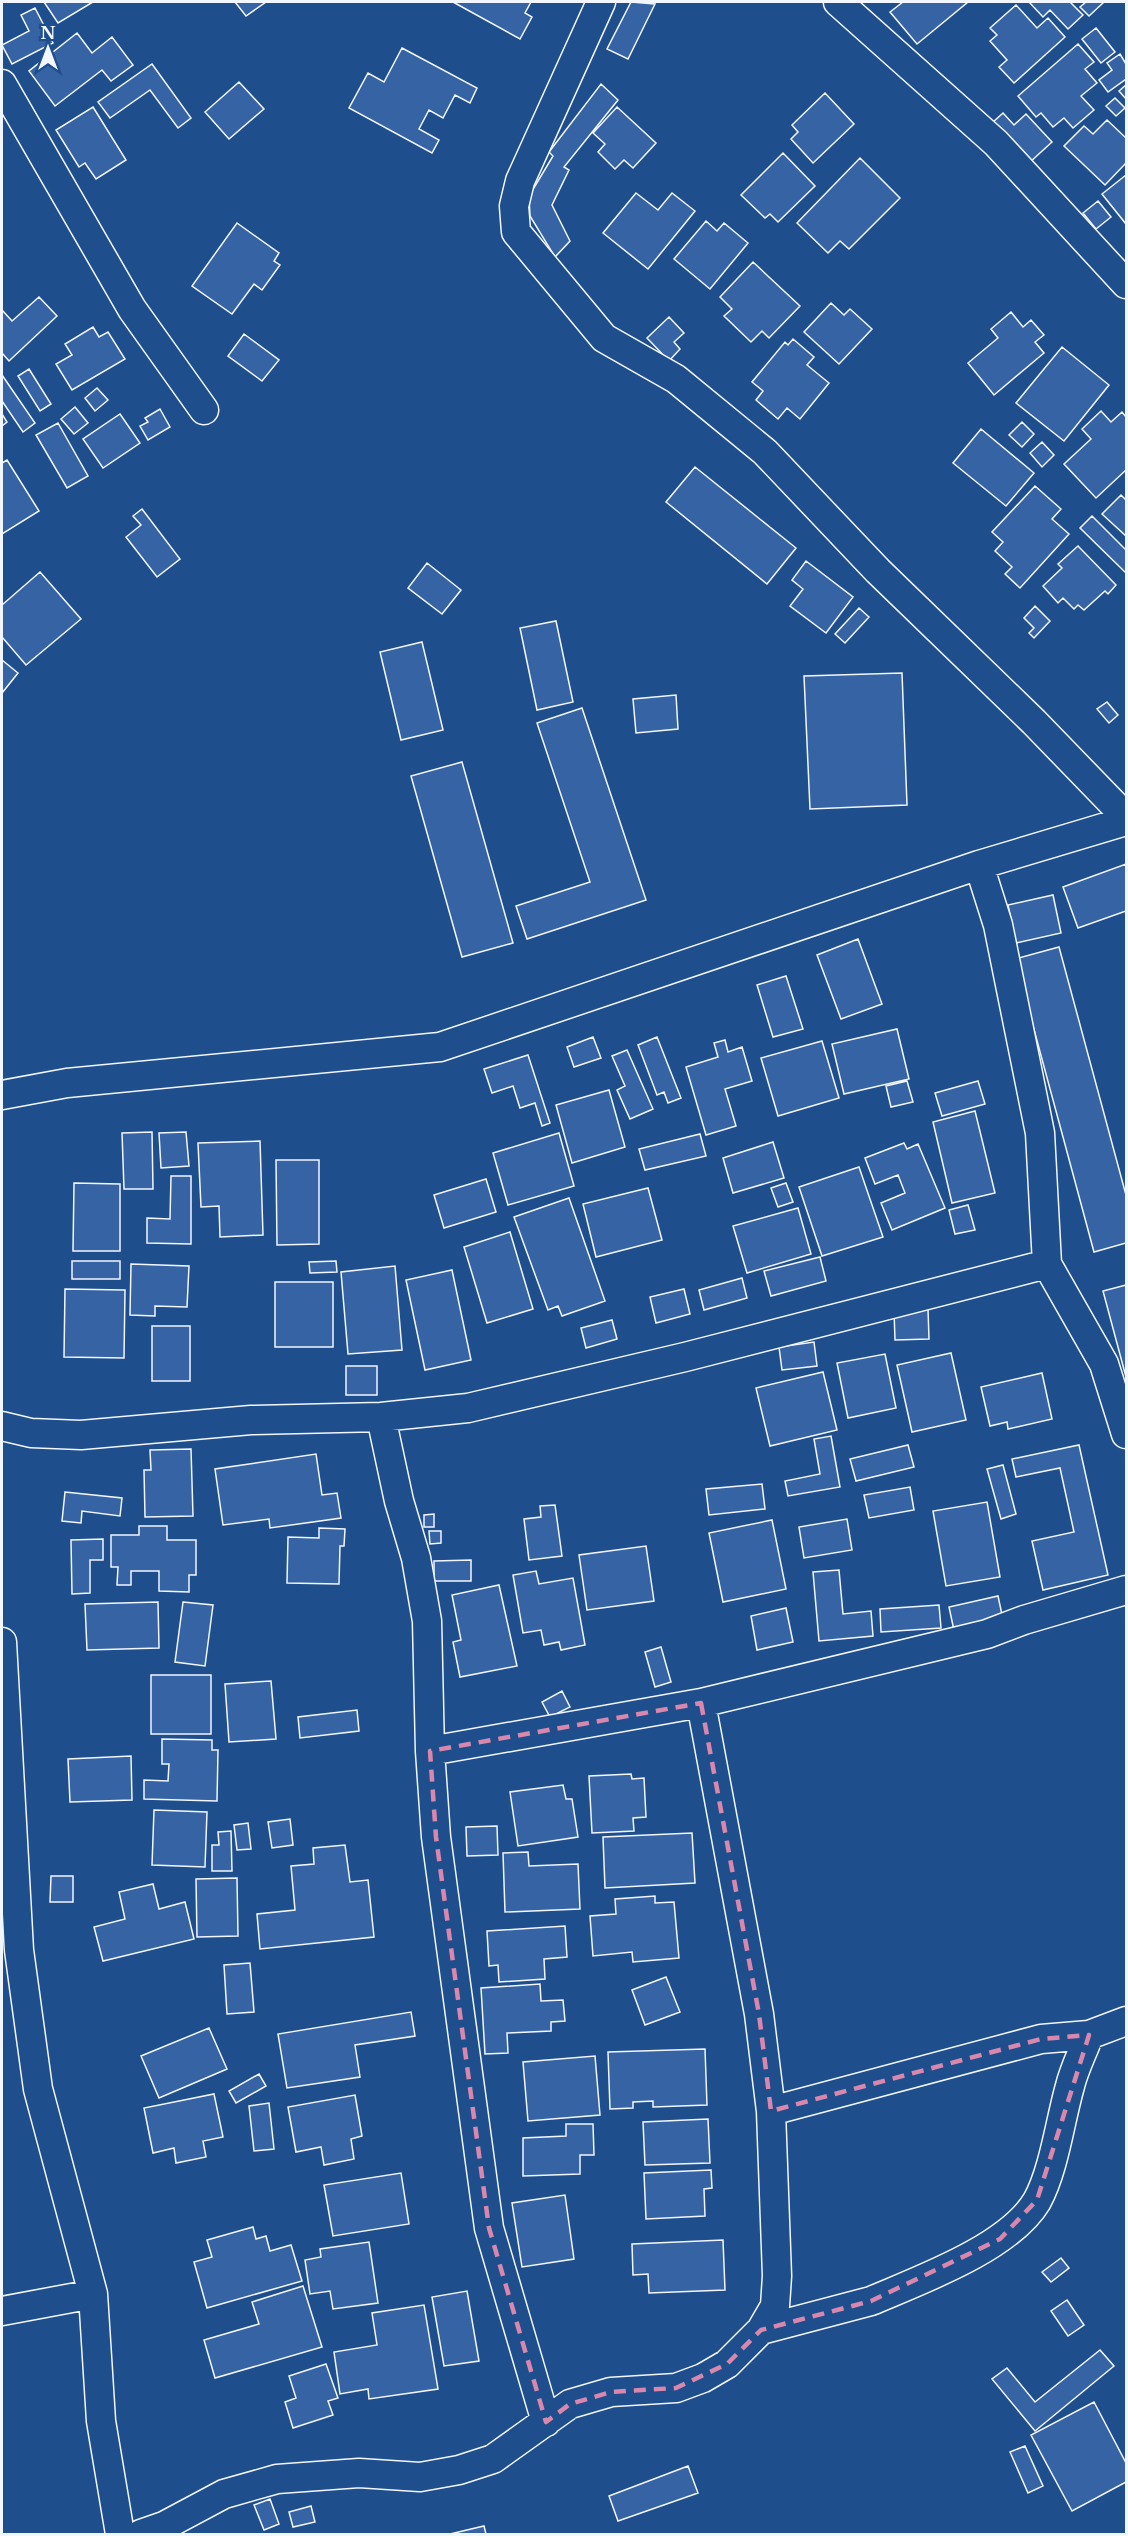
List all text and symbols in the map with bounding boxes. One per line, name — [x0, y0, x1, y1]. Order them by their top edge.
north arrow — [18, 18, 78, 78]
text: N — [40, 23, 56, 43]

